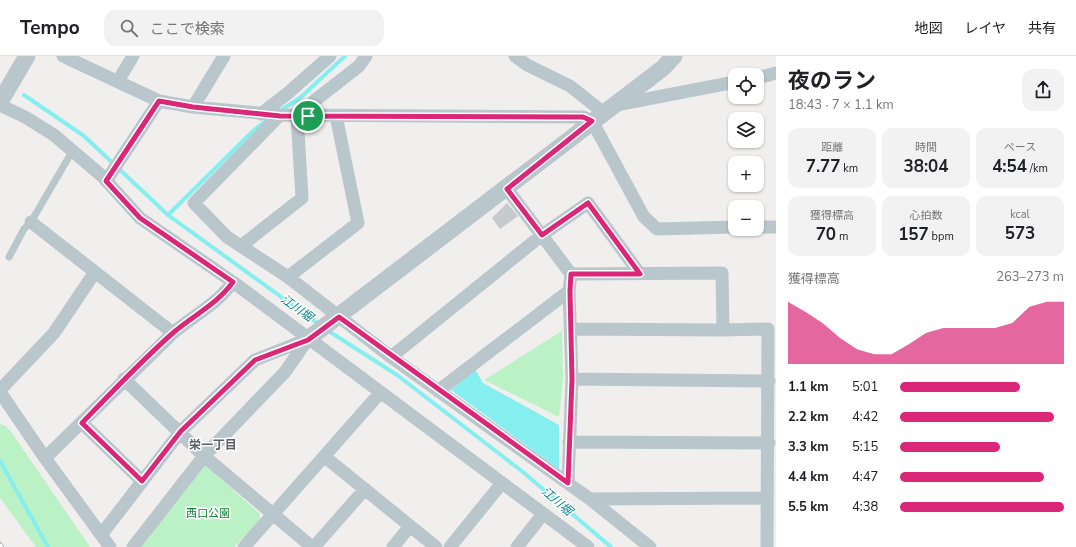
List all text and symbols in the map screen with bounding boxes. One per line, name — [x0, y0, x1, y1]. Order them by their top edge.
search box — [104, 10, 384, 46]
text: Tempo — [20, 15, 80, 41]
icon: search — [118, 17, 140, 39]
text: ここで検索 — [150, 19, 225, 39]
text: 地図 — [914, 19, 942, 38]
text: レイヤ — [964, 19, 1006, 38]
text: 共有 — [1028, 19, 1056, 38]
text: 夜のラン — [788, 66, 876, 96]
map controls — [728, 68, 764, 236]
button: locate — [728, 68, 764, 104]
button: share — [1022, 69, 1064, 111]
text: 18:43 · 7 × 1.1 km — [788, 96, 894, 114]
pin — [291, 99, 325, 133]
icon: arrive — [297, 105, 319, 127]
button: layers — [728, 112, 764, 148]
text: 距離 — [821, 140, 843, 155]
text: 時間 — [915, 140, 937, 155]
text: ペース — [1004, 140, 1036, 155]
text: 7.77 — [806, 155, 841, 178]
text: 38:04 — [903, 155, 949, 178]
text: 4:54 — [992, 155, 1027, 178]
button: + — [728, 156, 764, 192]
text: km — [841, 161, 858, 176]
text: /km — [1027, 161, 1048, 176]
button: − — [728, 200, 764, 236]
text: kcal — [1010, 207, 1030, 222]
text: 獲得標高 — [810, 208, 854, 223]
text: 心拍数 — [910, 208, 943, 223]
text: 573 — [1005, 222, 1035, 245]
text: 70 — [816, 223, 836, 246]
text: 157 — [898, 223, 929, 246]
text: m — [836, 229, 848, 244]
text: bpm — [929, 229, 954, 244]
text: 263–273 m — [996, 268, 1064, 286]
text: 獲得標高 — [788, 270, 840, 288]
water label: 江川堀 — [278, 291, 318, 326]
text: 1.1 km — [788, 378, 829, 396]
text: 5:01 — [852, 378, 878, 396]
text: 2.2 km — [788, 408, 829, 426]
text: 4:42 — [852, 408, 878, 426]
district label: 栄一丁目 — [189, 437, 237, 453]
text: 3.3 km — [788, 438, 829, 456]
text: 5:15 — [852, 438, 878, 456]
text: 4.4 km — [788, 468, 829, 486]
text: 4:47 — [852, 468, 878, 486]
water label: 江川堀 — [538, 483, 577, 520]
text: 5.5 km — [788, 498, 829, 516]
text: 4:38 — [852, 498, 878, 516]
park label: 西口公園 — [186, 506, 230, 521]

